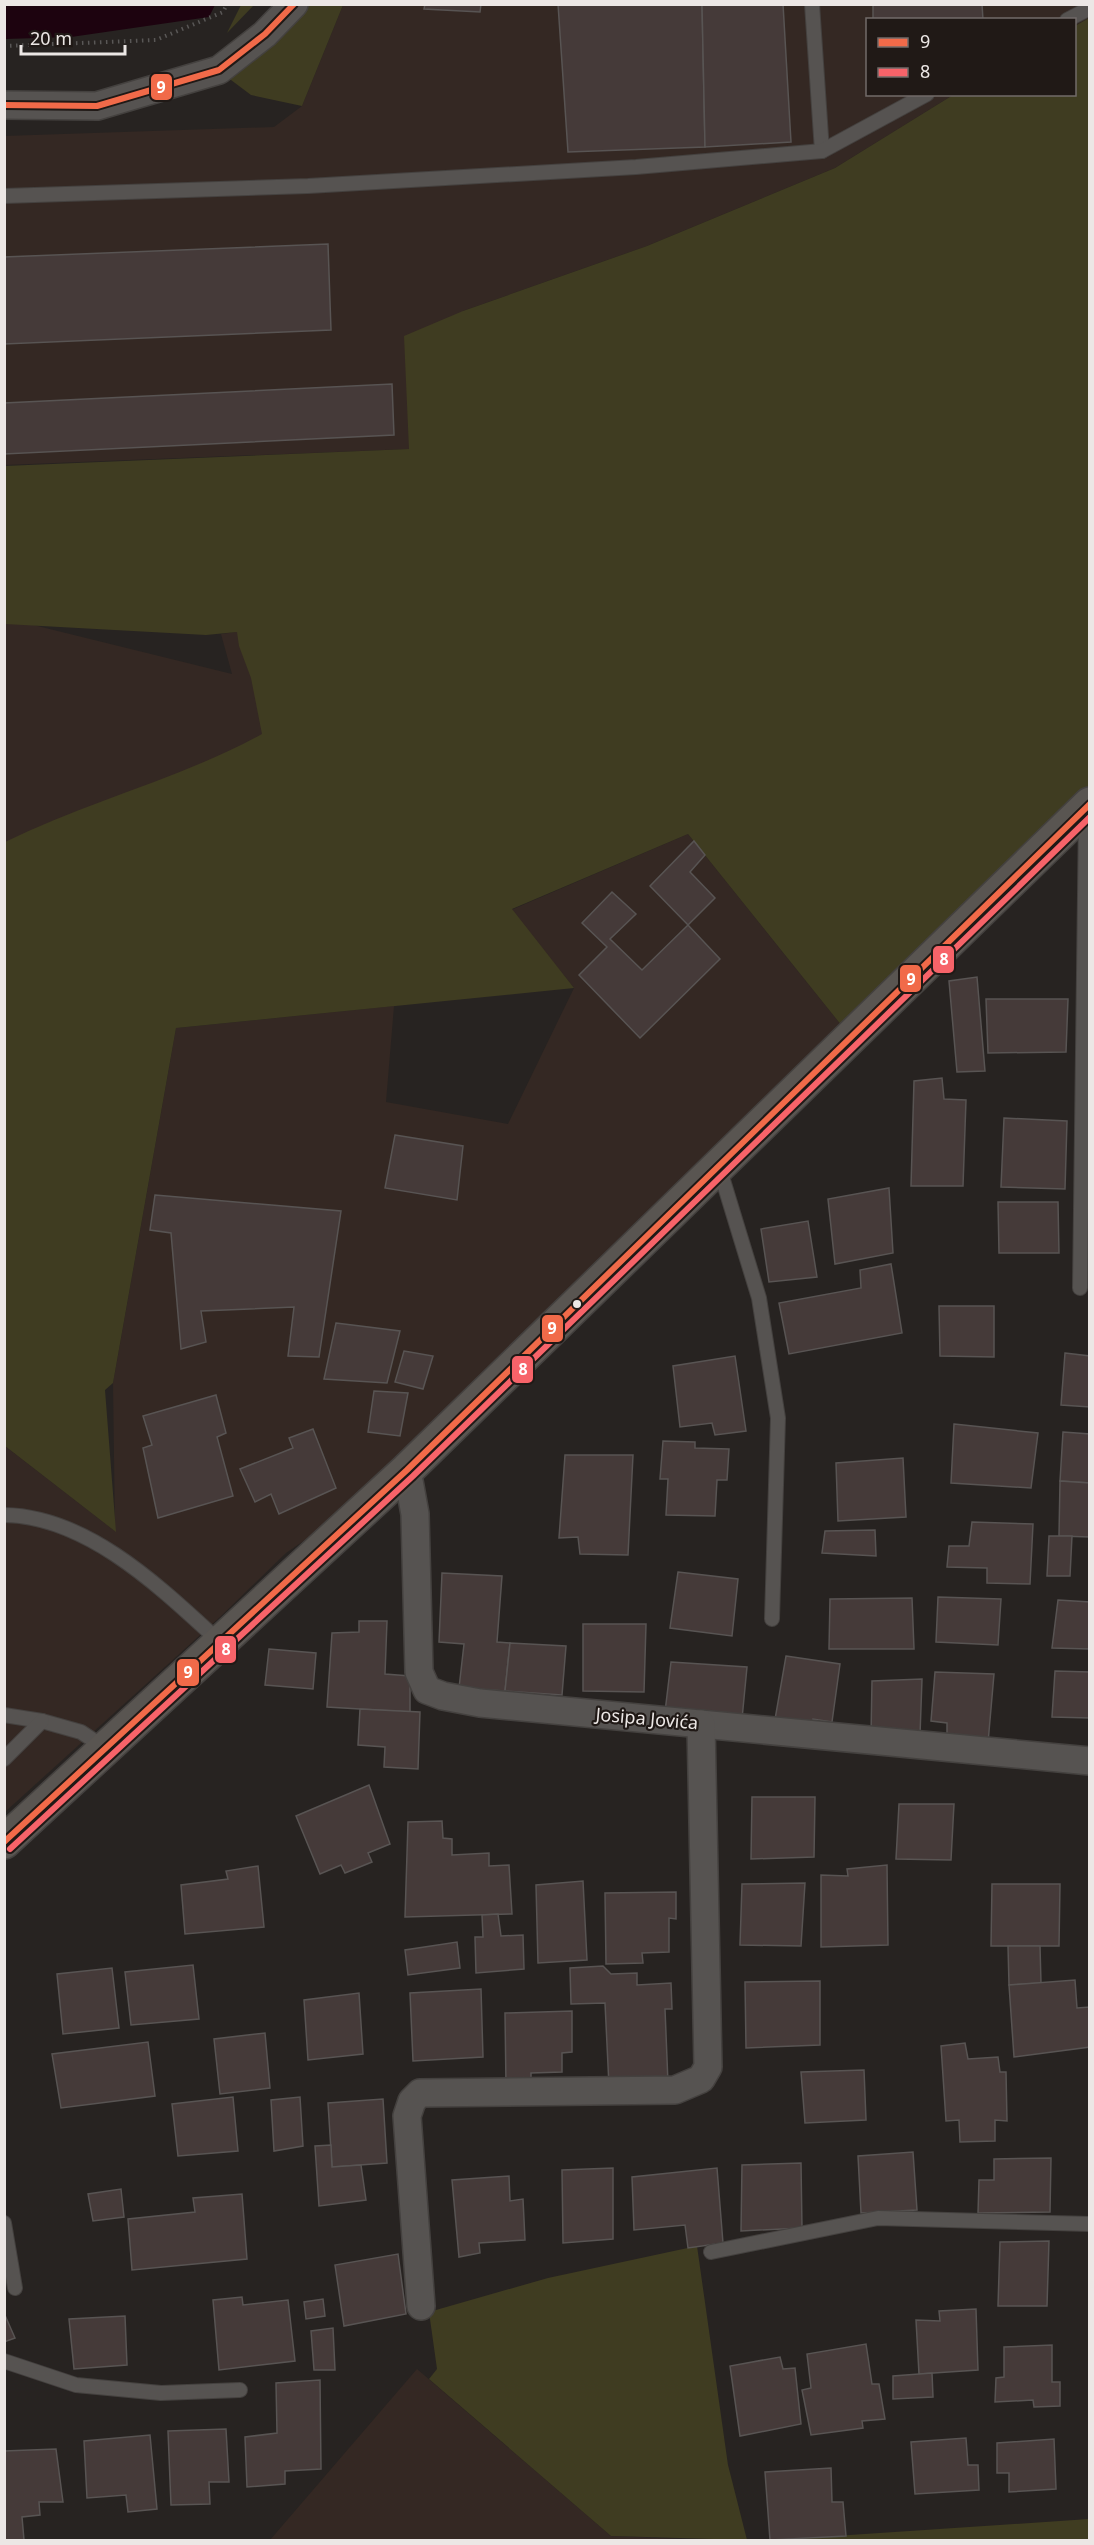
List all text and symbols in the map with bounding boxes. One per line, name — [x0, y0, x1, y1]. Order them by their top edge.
scale bar — [21, 18, 124, 56]
legend — [866, 18, 1076, 96]
text: 20 m — [30, 26, 72, 50]
text: 9 — [920, 29, 930, 53]
text: 8 — [920, 59, 930, 83]
line badge: 9 — [150, 73, 173, 101]
text: 9 — [156, 76, 166, 98]
line badge: 8 — [932, 945, 955, 974]
text: 8 — [939, 948, 949, 970]
line badge: 9 — [899, 964, 922, 993]
text: 9 — [906, 968, 916, 990]
unlabelled marker — [571, 1298, 583, 1310]
line badge: 9 — [541, 1314, 564, 1343]
text: 9 — [547, 1317, 557, 1339]
line badge: 8 — [511, 1355, 534, 1384]
text: 8 — [518, 1358, 528, 1380]
line badge: 8 — [214, 1635, 237, 1664]
text: 8 — [221, 1638, 231, 1660]
line badge: 9 — [176, 1658, 200, 1687]
text: 9 — [183, 1661, 193, 1683]
street label: Josipa Jovića — [593, 1701, 699, 1734]

